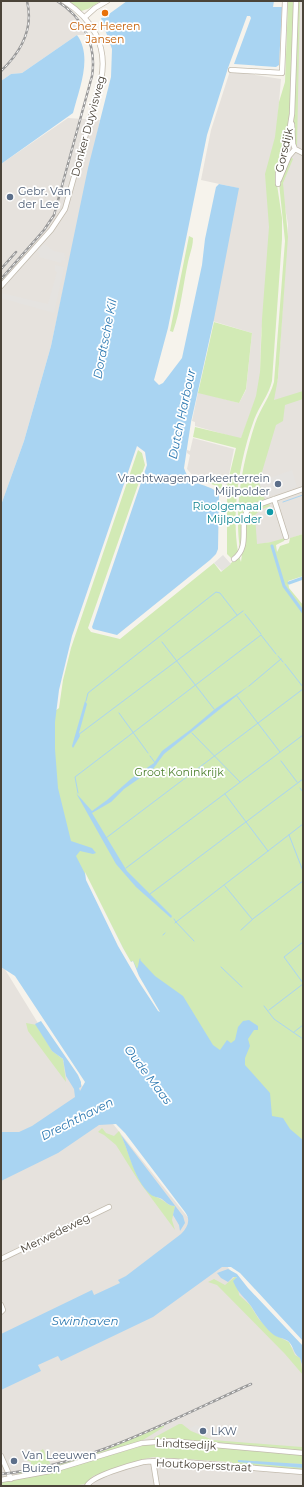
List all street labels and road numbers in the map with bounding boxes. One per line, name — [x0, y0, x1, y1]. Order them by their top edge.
street label: Donker Duyvisweg — [68, 74, 108, 178]
street label: Gorsdijk — [272, 126, 296, 174]
street label: Merwedeweg — [18, 1210, 92, 1256]
street label: Lindtsedijk — [155, 1435, 217, 1453]
street label: Houtkopersstraat — [156, 1455, 253, 1475]

